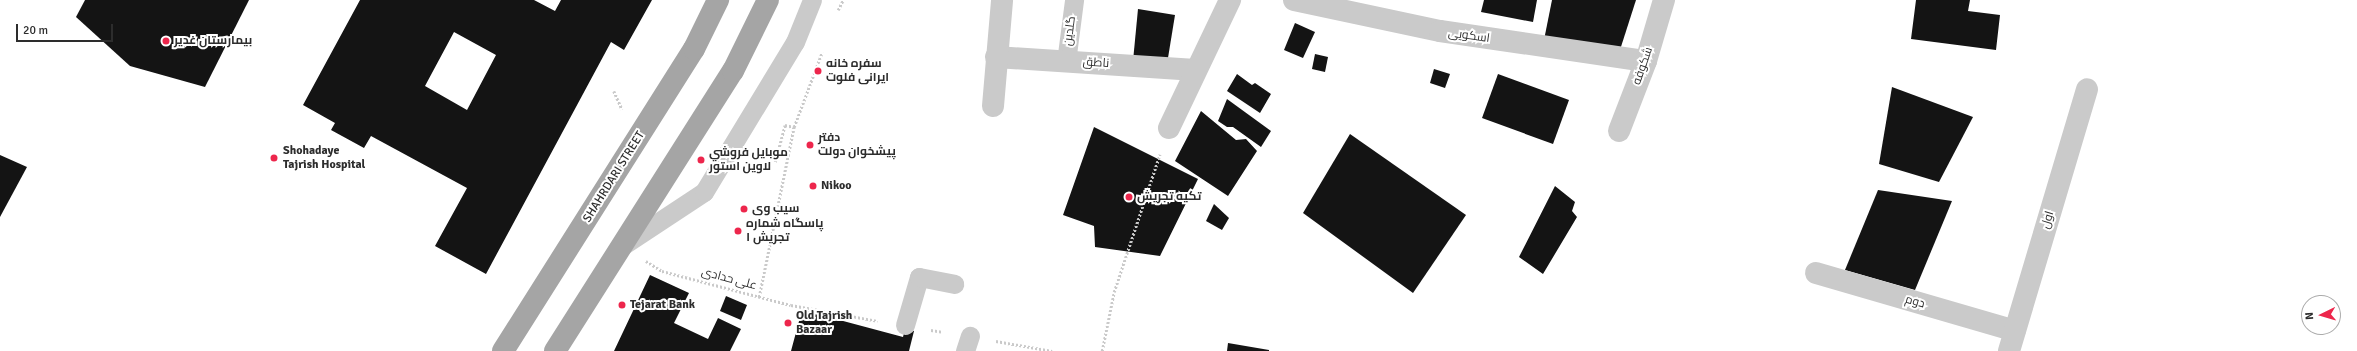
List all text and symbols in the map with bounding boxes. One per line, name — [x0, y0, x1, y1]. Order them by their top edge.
street label: گلدین — [1061, 15, 1079, 47]
scale bar — [18, 16, 115, 42]
text: 20 m — [23, 23, 48, 38]
street label: اسکویی — [1447, 26, 1491, 46]
place label: بیمارستان غدیر — [174, 34, 252, 48]
marker: بیمارستان غدیر — [161, 36, 171, 46]
street label: شکوفه — [1630, 45, 1656, 87]
street label: ناطق — [1082, 55, 1110, 71]
place label: سفره خانه ایرانی فلوت — [826, 57, 889, 85]
marker: سفره خانه ایرانی فلوت — [813, 66, 823, 76]
street label: SHAHRDARI STREET — [580, 129, 648, 225]
place label: دفتر پیشخوان دولت — [818, 131, 896, 159]
marker: دفتر پیشخوان دولت — [805, 140, 815, 150]
place label: Shohadaye Tajrish Hospital — [283, 144, 365, 172]
place label: موبايل فروشي لاوين استور — [709, 146, 788, 174]
marker: Shohadaye Tajrish Hospital — [268, 152, 280, 164]
marker: موبايل فروشي لاوين استور — [696, 155, 706, 165]
place label: Nikoo — [821, 179, 852, 193]
marker: Nikoo — [808, 181, 818, 191]
place label: تکیه تجریش — [1137, 190, 1201, 204]
marker: تکیه تجریش — [1124, 192, 1134, 202]
place label: سیب وی — [752, 202, 800, 216]
marker: سیب وی — [739, 204, 749, 214]
street label: اول — [2039, 209, 2057, 231]
place label: پاسگاه شماره ۱ تجریش — [746, 217, 823, 245]
marker: پاسگاه شماره ۱ تجریش — [733, 226, 743, 236]
street label: علی حدادی — [700, 265, 758, 293]
street label: دوم — [1903, 292, 1927, 312]
north arrow — [2301, 295, 2341, 335]
place label: Tejarat Bank — [630, 298, 695, 312]
marker: Tejarat Bank — [617, 300, 627, 310]
place label: Old Tajrish Bazaar — [796, 309, 852, 337]
text: N — [2303, 312, 2316, 320]
marker: Old Tajrish Bazaar — [783, 318, 793, 328]

